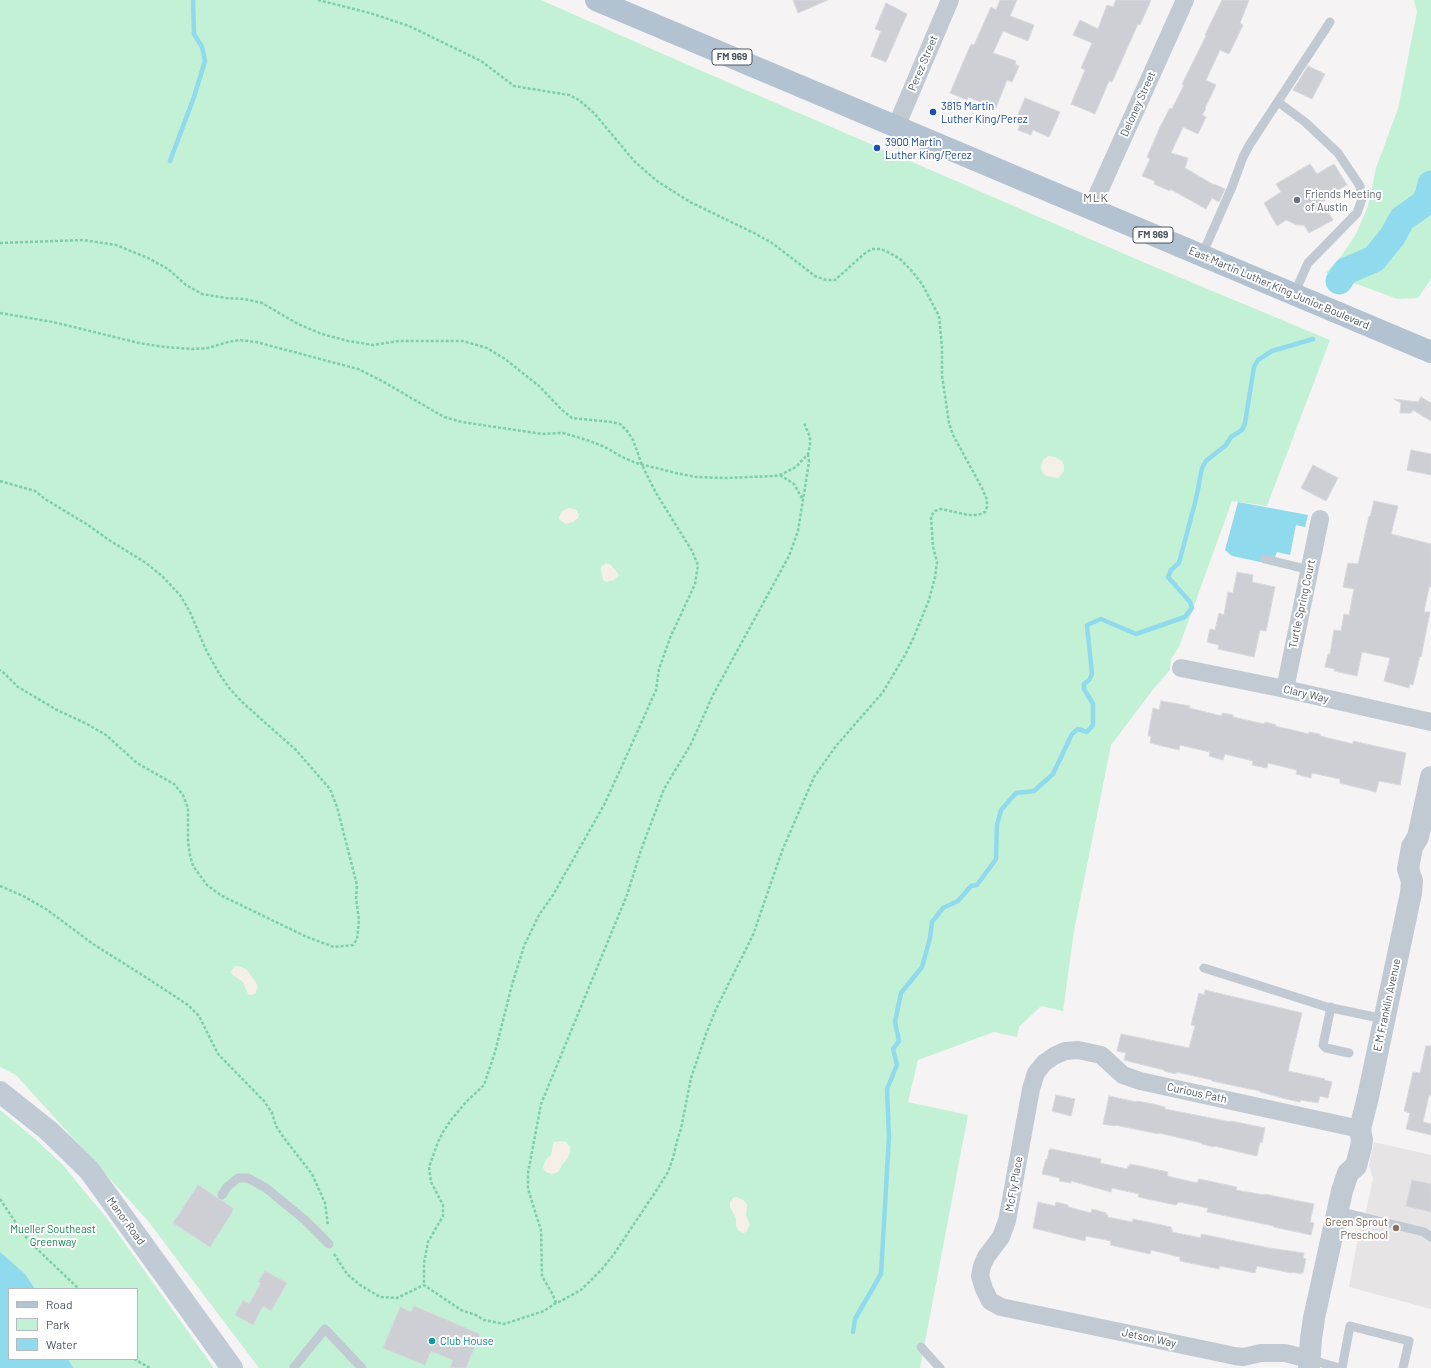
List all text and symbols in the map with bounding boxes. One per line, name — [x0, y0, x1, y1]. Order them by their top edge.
street label: Perez Street — [905, 33, 941, 93]
road number: FM 969 — [712, 49, 752, 65]
street label: Deloney Street — [1118, 69, 1158, 139]
place label: 3815 Martin Luther King/Perez — [941, 99, 1028, 125]
marker: 3815 Martin Luther King/Perez — [928, 107, 938, 117]
place label: 3900 Martin Luther King/Perez — [885, 135, 972, 161]
marker: 3900 Martin Luther King/Perez — [872, 143, 882, 153]
place label: Friends Meeting of Austin — [1305, 187, 1381, 213]
district label: MLK — [1083, 191, 1109, 205]
marker: Friends Meeting of Austin — [1292, 195, 1302, 205]
road number: FM 969 — [1133, 227, 1173, 243]
street label: East Martin Luther King Junior Boulevard — [1187, 244, 1371, 332]
street label: Turtle Spring Court — [1286, 558, 1318, 650]
street label: Clary Way — [1282, 682, 1330, 706]
street label: E M Franklin Avenue — [1371, 957, 1403, 1053]
street label: Curious Path — [1166, 1080, 1228, 1106]
street label: McFly Place — [1003, 1155, 1025, 1213]
street label: Manor Road — [104, 1195, 148, 1247]
place label: Green Sprout Preschool — [1325, 1215, 1388, 1241]
park label: Mueller Southeast Greenway — [10, 1222, 96, 1248]
marker: Green Sprout Preschool — [1391, 1223, 1401, 1233]
legend — [8, 1288, 138, 1360]
text: Road — [46, 1297, 73, 1311]
text: Park — [46, 1317, 70, 1331]
street label: Jetson Way — [1121, 1326, 1177, 1350]
place label: Club House — [440, 1334, 494, 1348]
marker: Club House — [427, 1336, 437, 1346]
text: Water — [46, 1337, 77, 1351]

